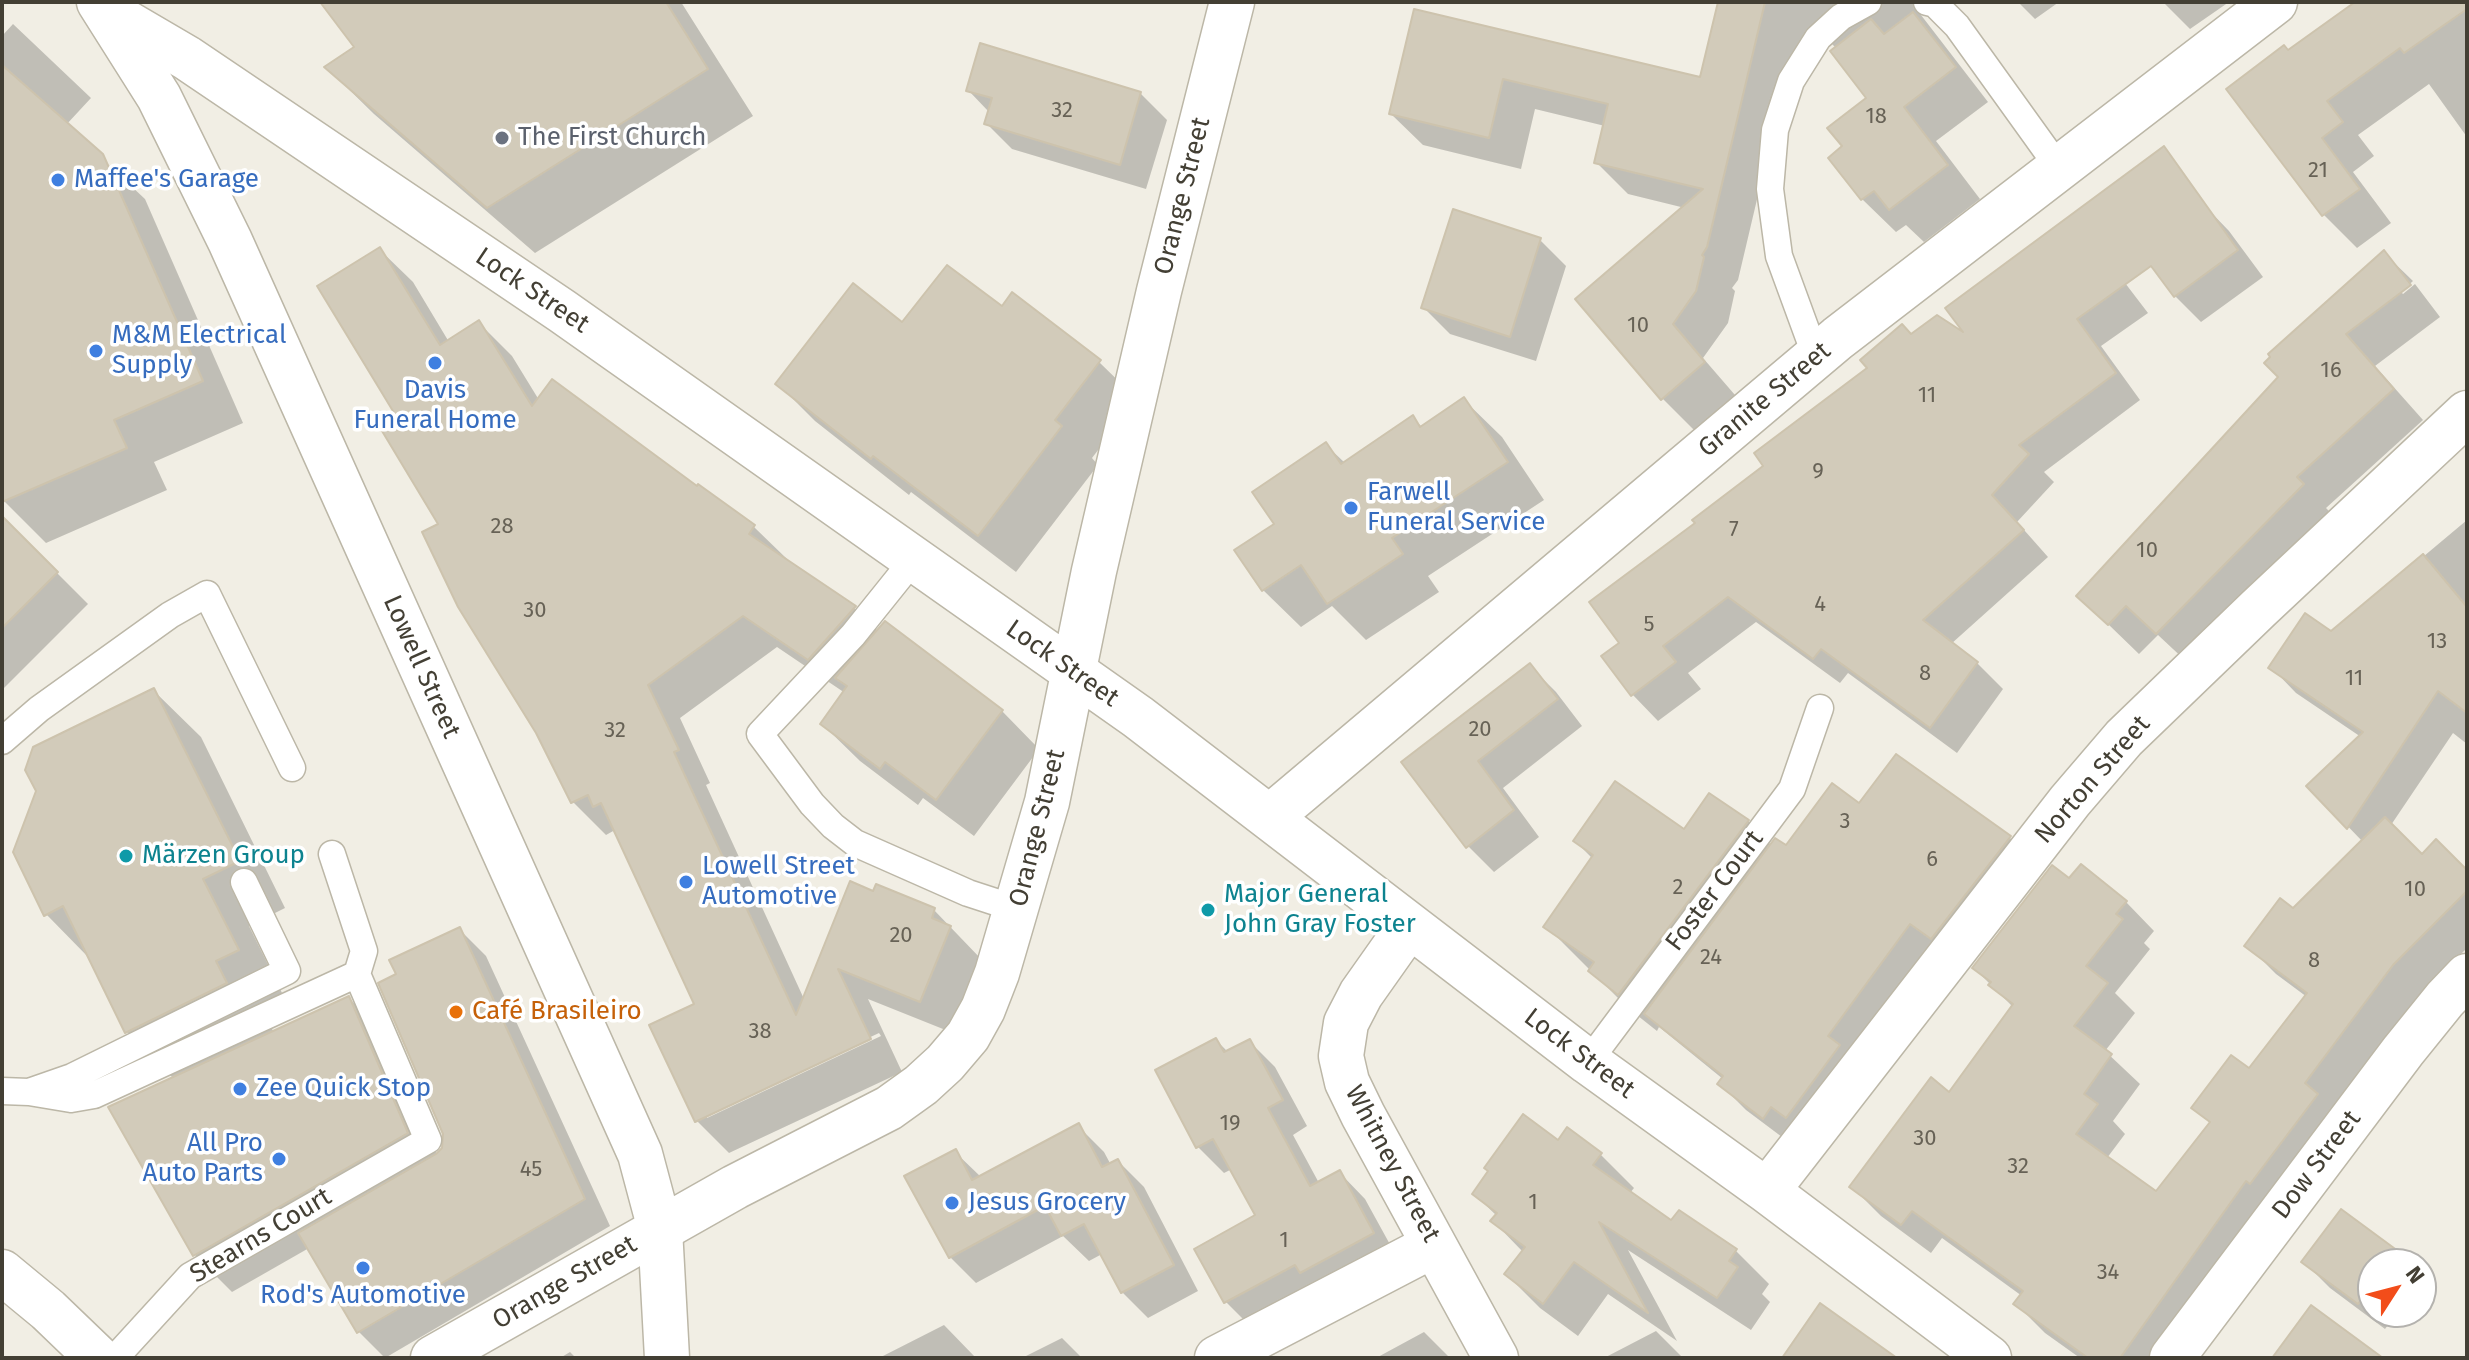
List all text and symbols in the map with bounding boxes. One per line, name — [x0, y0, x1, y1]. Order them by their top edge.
house number: 32 — [1051, 98, 1073, 124]
house number: 18 — [1865, 104, 1887, 130]
street label: Orange Street — [1148, 114, 1218, 278]
place label: The First Church — [518, 122, 707, 154]
marker: The First Church — [493, 129, 511, 147]
house number: 21 — [2308, 158, 2328, 184]
place label: Maffee's Garage — [74, 164, 259, 196]
marker: Maffee's Garage — [49, 171, 67, 189]
street label: Lock Street — [469, 242, 595, 340]
house number: 10 — [1627, 313, 1649, 339]
place label: M&M Electrical Supply — [112, 320, 287, 382]
street label: Granite Street — [1693, 336, 1837, 464]
marker: M&M Electrical Supply — [87, 342, 105, 360]
marker: Davis Funeral Home — [426, 354, 444, 372]
house number: 16 — [2320, 358, 2342, 384]
place label: Davis Funeral Home — [353, 375, 517, 436]
house number: 11 — [1918, 383, 1936, 409]
house number: 9 — [1812, 459, 1824, 485]
place label: Farwell Funeral Service — [1367, 477, 1545, 538]
marker: Farwell Funeral Service — [1342, 499, 1360, 517]
house number: 28 — [490, 514, 514, 540]
house number: 7 — [1729, 517, 1739, 543]
house number: 10 — [2136, 538, 2158, 564]
street label: Lowell Street — [376, 591, 466, 743]
house number: 4 — [1814, 592, 1826, 618]
house number: 30 — [523, 598, 547, 624]
house number: 5 — [1643, 612, 1655, 638]
street label: Lock Street — [1000, 614, 1124, 714]
house number: 13 — [2427, 629, 2447, 655]
house number: 8 — [1919, 661, 1931, 687]
house number: 11 — [2345, 666, 2363, 692]
street label: Norton Street — [2029, 709, 2157, 851]
house number: 20 — [1468, 717, 1492, 743]
house number: 32 — [604, 718, 626, 744]
street label: Orange Street — [1003, 746, 1073, 910]
house number: 3 — [1840, 809, 1850, 835]
street label: Foster Court — [1659, 824, 1771, 958]
place label: Märzen Group — [142, 840, 305, 872]
marker: Märzen Group — [117, 847, 135, 865]
house number: 6 — [1926, 847, 1938, 873]
place label: Lowell Street Automotive — [702, 851, 855, 912]
marker: Lowell Street Automotive — [677, 873, 695, 891]
house number: 2 — [1673, 875, 1683, 901]
house number: 10 — [2404, 877, 2426, 903]
place label: Major General John Gray Foster — [1224, 879, 1416, 940]
marker: Major General John Gray Foster — [1199, 901, 1217, 919]
house number: 20 — [889, 923, 913, 949]
house number: 24 — [1700, 945, 1722, 971]
house number: 8 — [2308, 948, 2320, 974]
place label: Café Brasileiro — [472, 996, 642, 1028]
street label: Lock Street — [1517, 1002, 1641, 1106]
marker: Café Brasileiro — [447, 1003, 465, 1021]
house number: 38 — [748, 1019, 772, 1045]
place label: Zee Quick Stop — [256, 1073, 431, 1105]
marker: Zee Quick Stop — [231, 1080, 249, 1098]
street label: Whitney Street — [1338, 1080, 1446, 1248]
street label: Dow Street — [2266, 1104, 2368, 1226]
house number: 19 — [1219, 1111, 1241, 1137]
house number: 30 — [1913, 1126, 1937, 1152]
place label: All Pro Auto Parts — [143, 1128, 263, 1190]
marker: All Pro Auto Parts — [270, 1150, 288, 1168]
house number: 32 — [2007, 1154, 2029, 1180]
house number: 45 — [520, 1157, 542, 1183]
street label: Stearns Court — [185, 1182, 337, 1290]
place label: Jesus Grocery — [968, 1187, 1126, 1219]
house number: 1 — [1528, 1190, 1538, 1216]
marker: Jesus Grocery — [943, 1194, 961, 1212]
house number: 1 — [1279, 1228, 1289, 1254]
street label: Orange Street — [487, 1229, 643, 1337]
north arrow — [2357, 1248, 2437, 1328]
marker: Rod's Automotive — [354, 1259, 372, 1277]
house number: 34 — [2097, 1260, 2119, 1286]
text: N — [2400, 1261, 2430, 1289]
place label: Rod's Automotive — [260, 1280, 466, 1312]

